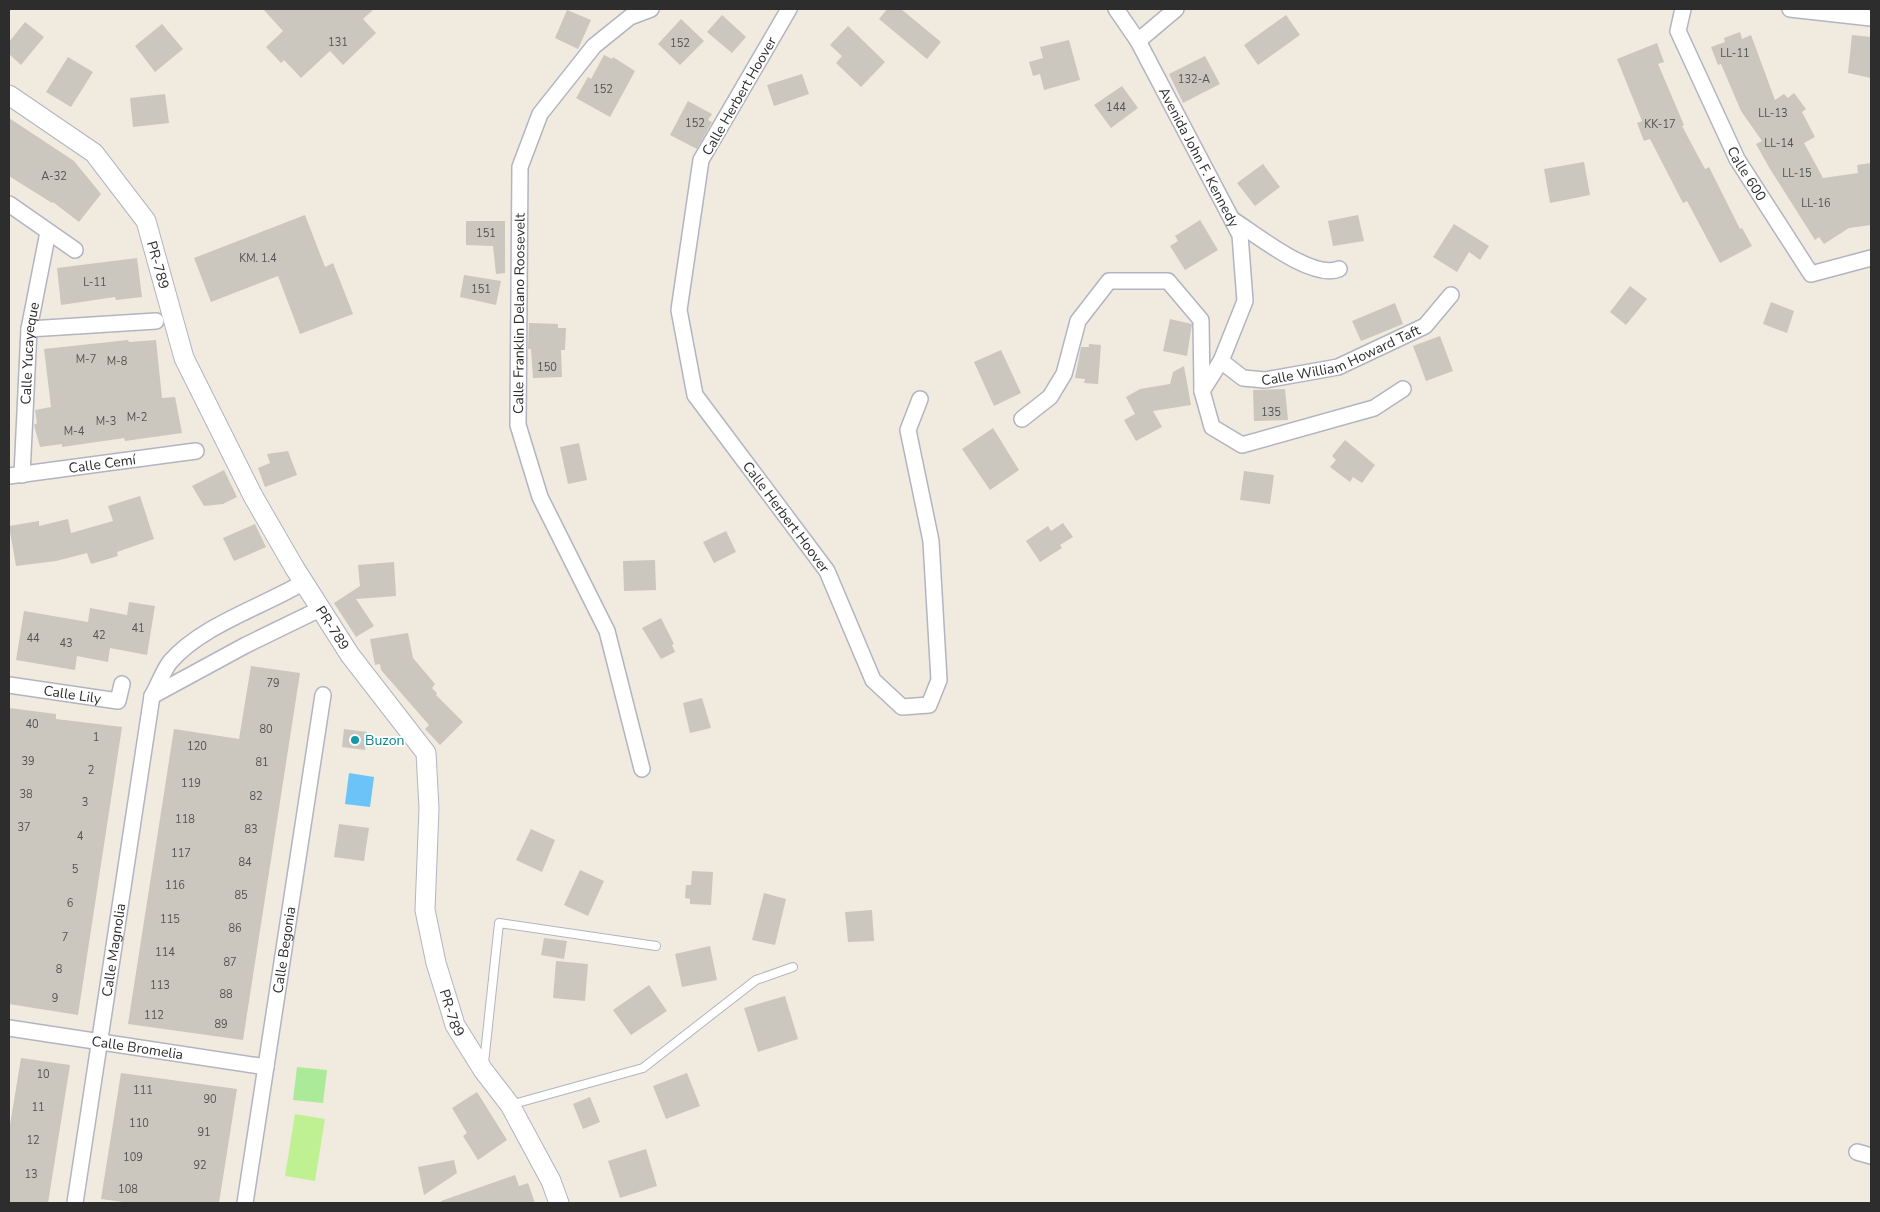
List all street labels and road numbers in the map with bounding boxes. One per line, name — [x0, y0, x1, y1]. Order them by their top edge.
street label: Calle Herbert Hoover — [698, 33, 781, 159]
street label: Avenida John F. Kennedy — [1154, 84, 1244, 231]
street label: Calle 600 — [1722, 143, 1771, 205]
street label: Calle Franklin Delano Roosevelt — [509, 213, 530, 414]
street label: PR-789 — [142, 239, 173, 291]
street label: Calle Yucayeque — [16, 300, 44, 405]
street label: Calle William Howard Taft — [1260, 321, 1423, 390]
street label: Calle Cemí — [68, 450, 138, 478]
street label: Calle Herbert Hoover — [738, 458, 834, 576]
street label: PR-789 — [311, 602, 353, 654]
street label: Calle Lily — [42, 681, 103, 709]
street label: Calle Magnolia — [97, 902, 130, 998]
street label: Calle Begonia — [268, 905, 300, 995]
street label: PR-789 — [435, 987, 469, 1041]
street label: Calle Bromelia — [90, 1032, 185, 1064]

